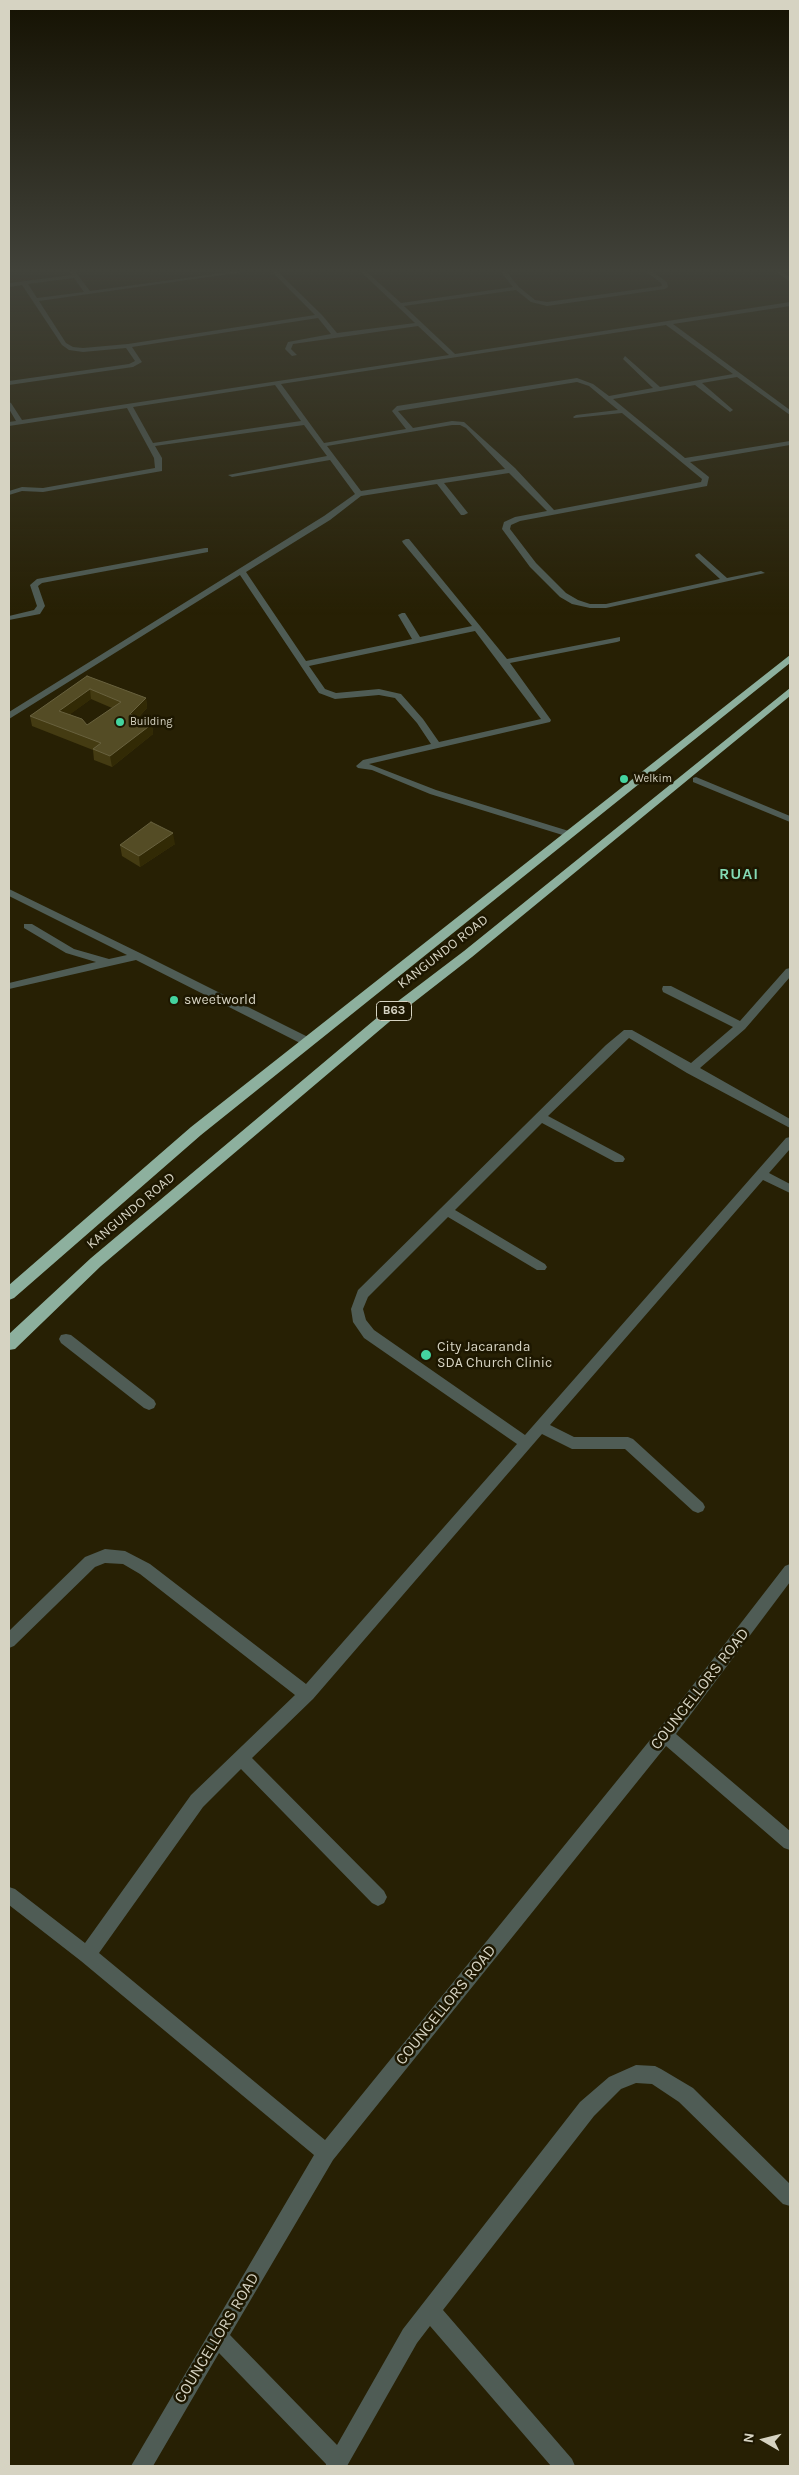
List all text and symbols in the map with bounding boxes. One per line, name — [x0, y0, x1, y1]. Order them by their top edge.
place label: Building — [130, 715, 172, 729]
marker: Building — [114, 716, 126, 728]
place label: Welkim — [634, 772, 672, 786]
marker: Welkim — [618, 773, 630, 785]
district label: RUAI — [718, 864, 760, 884]
street label: KANGUNDO ROAD — [394, 911, 492, 993]
place label: sweetworld — [184, 992, 256, 1008]
marker: sweetworld — [168, 994, 180, 1006]
road number: B63 — [376, 1001, 412, 1020]
street label: KANGUNDO ROAD — [83, 1169, 179, 1253]
place label: City Jacaranda SDA Church Clinic — [437, 1339, 552, 1371]
marker: City Jacaranda SDA Church Clinic — [419, 1348, 433, 1362]
street label: COUNCELLORS ROAD — [647, 1624, 753, 1754]
street label: COUNCELLORS ROAD — [392, 1941, 500, 2069]
street label: COUNCELLORS ROAD — [170, 2269, 264, 2407]
north arrow — [739, 2415, 789, 2465]
text: N — [740, 2432, 758, 2444]

